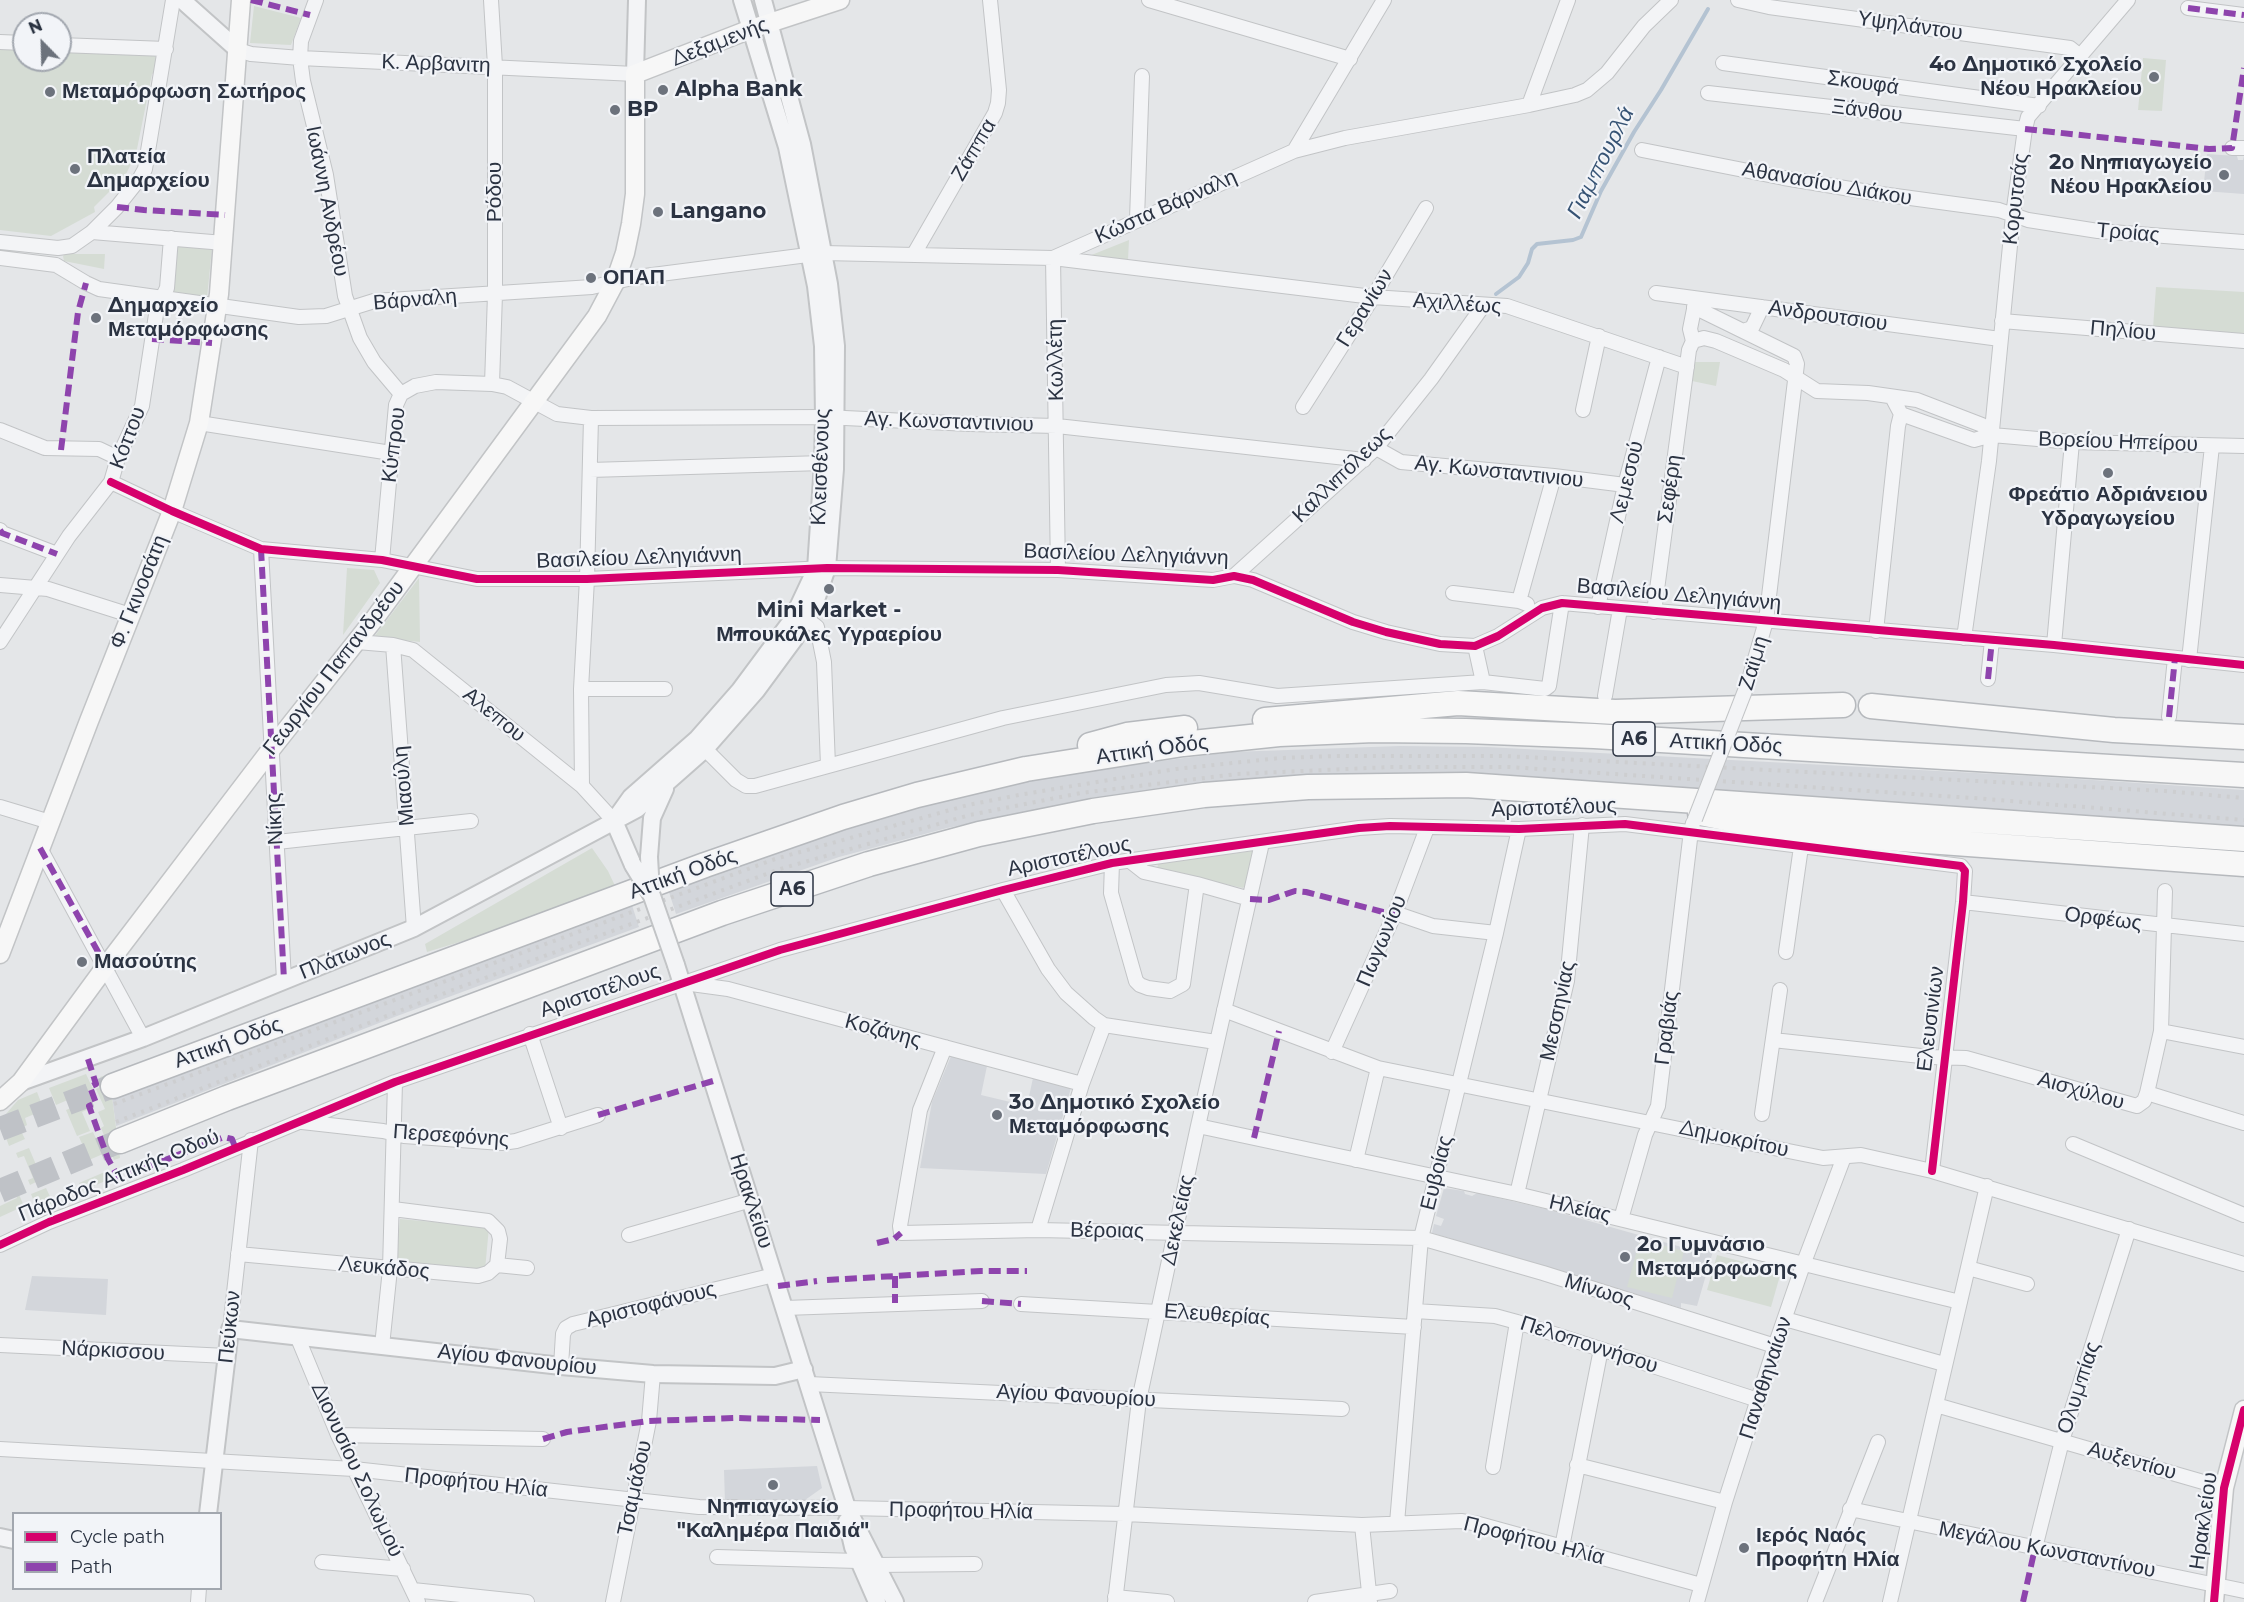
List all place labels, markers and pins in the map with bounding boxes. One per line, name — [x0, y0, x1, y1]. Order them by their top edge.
place label: 4ο Δημοτικό Σχολείο Νέου Ηρακλείου — [1929, 52, 2142, 102]
marker: 4ο Δημοτικό Σχολείο Νέου Ηρακλείου — [2147, 70, 2161, 84]
place label: Alpha Bank — [675, 77, 803, 103]
place label: Μεταμόρφωση Σωτήρος — [62, 79, 306, 105]
marker: Alpha Bank — [656, 83, 670, 97]
marker: Μεταμόρφωση Σωτήρος — [43, 85, 57, 99]
place label: BP — [627, 97, 658, 123]
marker: BP — [608, 103, 622, 117]
place label: Πλατεία Δημαρχείου — [87, 144, 210, 194]
place label: 2ο Νηπιαγωγείο Νέου Ηρακλείου — [2049, 150, 2212, 200]
marker: Πλατεία Δημαρχείου — [68, 162, 82, 176]
marker: 2ο Νηπιαγωγείο Νέου Ηρακλείου — [2217, 168, 2231, 182]
place label: Langano — [670, 199, 766, 225]
marker: Langano — [651, 205, 665, 219]
place label: ΟΠΑΠ — [603, 265, 665, 291]
marker: ΟΠΑΠ — [584, 271, 598, 285]
place label: Δημαρχείο Μεταμόρφωσης — [108, 293, 268, 343]
marker: Δημαρχείο Μεταμόρφωσης — [89, 311, 103, 325]
marker: Φρεάτιο Αδριάνειου Υδραγωγείου — [2101, 466, 2115, 480]
place label: Φρεάτιο Αδριάνειου Υδραγωγείου — [2008, 482, 2208, 532]
marker: Mini Market - Μπουκάλες Υγραερίου — [822, 582, 836, 596]
place label: Mini Market - Μπουκάλες Υγραερίου — [716, 598, 942, 648]
place label: Μασούτης — [94, 949, 197, 975]
marker: Μασούτης — [75, 955, 89, 969]
place label: 3ο Δημοτικό Σχολείο Μεταμόρφωσης — [1009, 1090, 1220, 1140]
marker: 3ο Δημοτικό Σχολείο Μεταμόρφωσης — [990, 1108, 1004, 1122]
place label: 2ο Γυμνάσιο Μεταμόρφωσης — [1637, 1232, 1797, 1282]
marker: 2ο Γυμνάσιο Μεταμόρφωσης — [1618, 1250, 1632, 1264]
marker: Νηπιαγωγείο "Καλημέρα Παιδιά" — [766, 1478, 780, 1492]
place label: Νηπιαγωγείο "Καλημέρα Παιδιά" — [677, 1494, 869, 1544]
place label: Ιερός Ναός Προφήτη Ηλία — [1756, 1523, 1899, 1573]
marker: Ιερός Ναός Προφήτη Ηλία — [1737, 1541, 1751, 1555]

